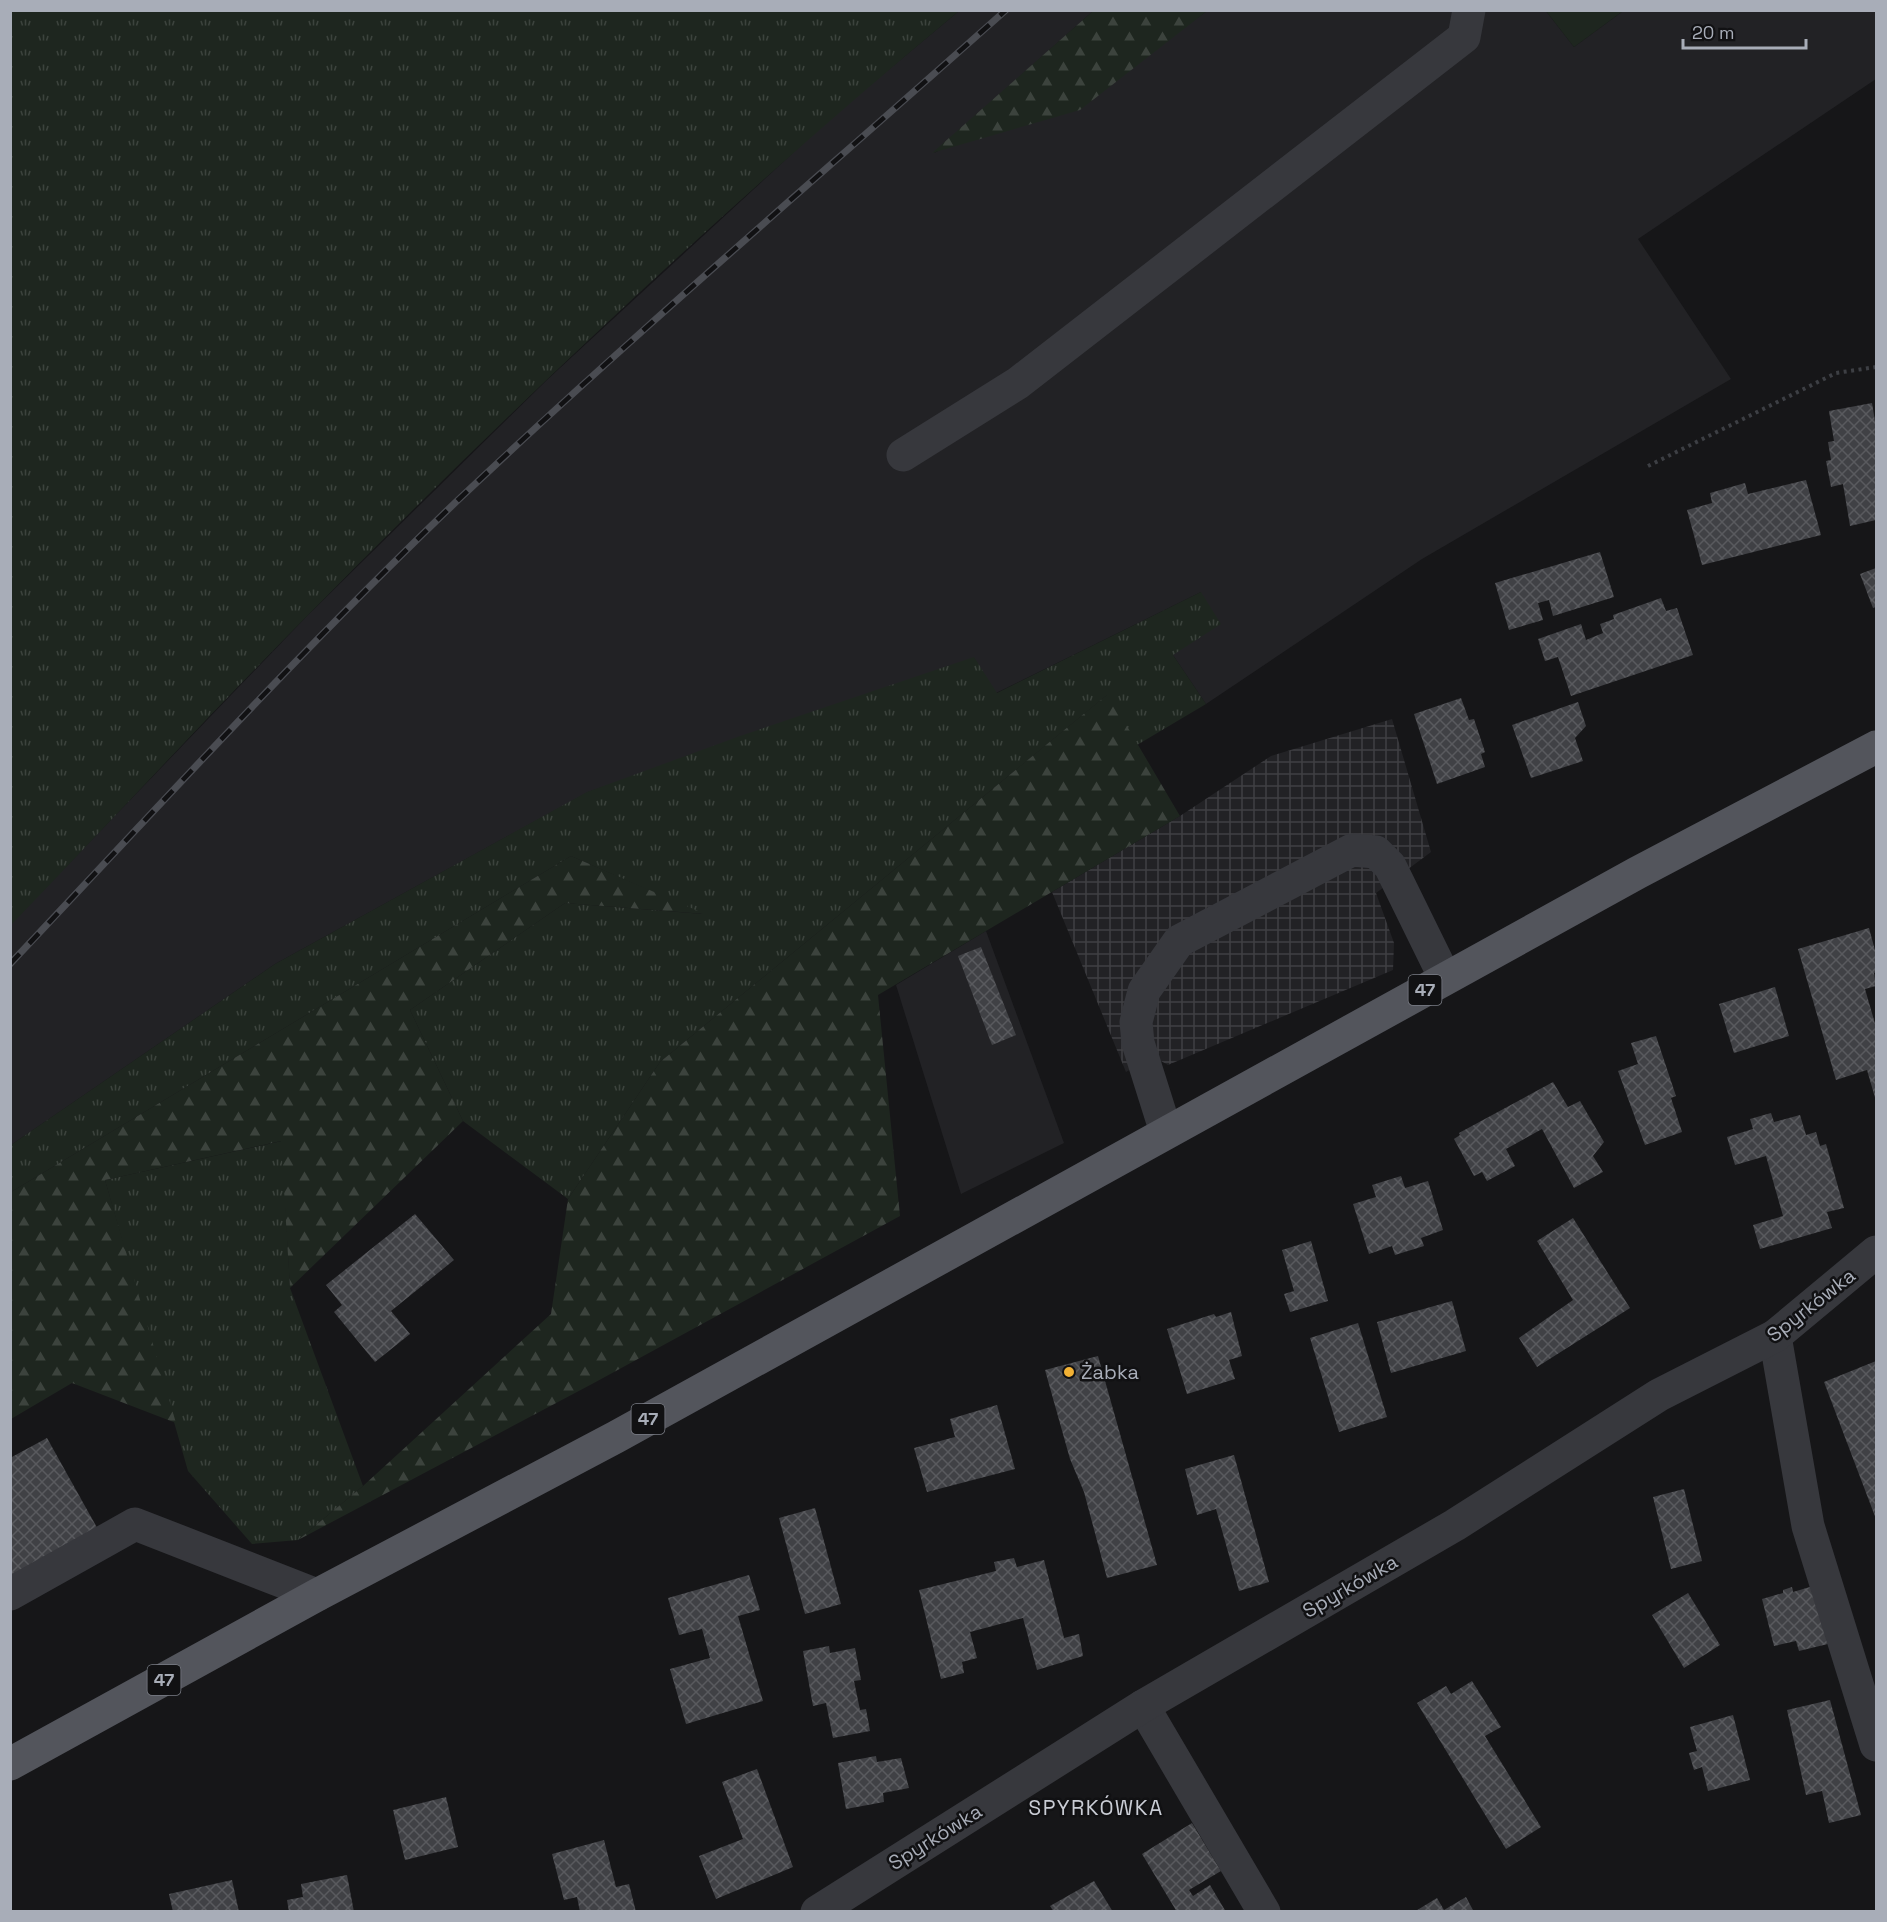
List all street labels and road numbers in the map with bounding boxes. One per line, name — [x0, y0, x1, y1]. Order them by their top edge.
road number: 47 — [1408, 975, 1442, 1005]
street label: Spyrkówka — [1761, 1262, 1861, 1348]
road number: 47 — [632, 1404, 664, 1434]
street label: Spyrkówka — [1298, 1548, 1402, 1624]
road number: 47 — [148, 1665, 180, 1695]
street label: Spyrkówka — [883, 1798, 987, 1876]

